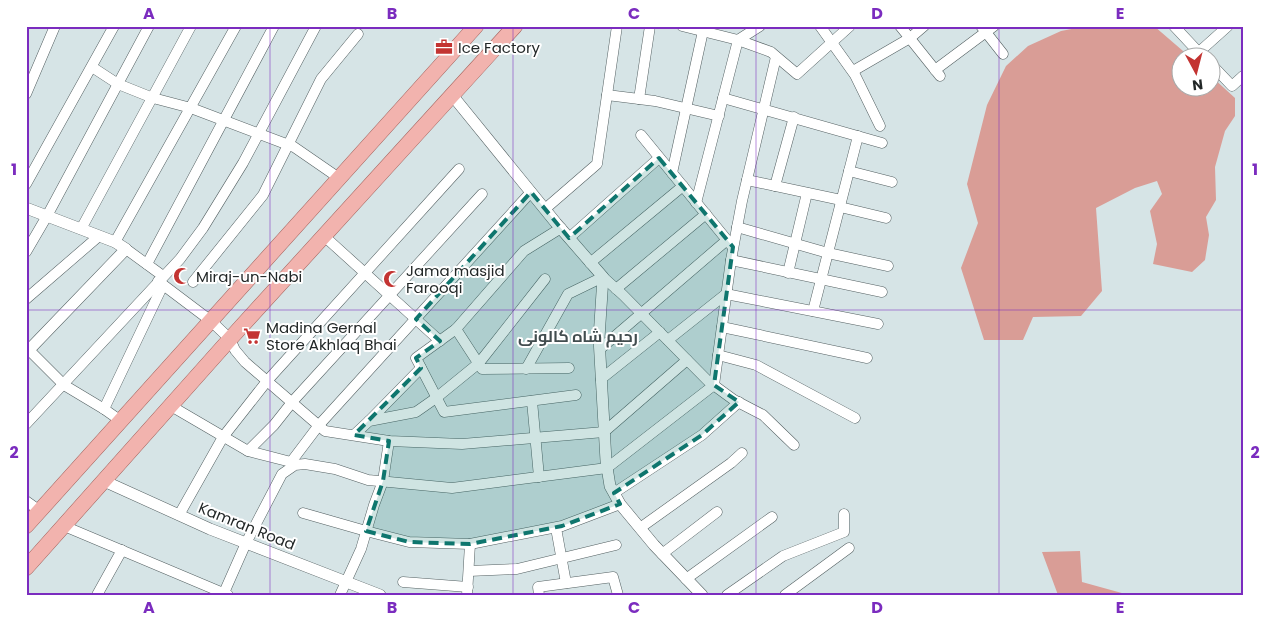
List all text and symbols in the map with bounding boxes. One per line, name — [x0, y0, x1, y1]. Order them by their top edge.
text: A — [143, 2, 155, 25]
text: B — [387, 2, 397, 25]
text: C — [628, 2, 640, 25]
text: D — [871, 2, 883, 25]
text: E — [1116, 2, 1124, 25]
office icon: Ice Factory — [434, 37, 454, 57]
place label: Ice Factory — [458, 37, 541, 58]
north arrow — [1172, 48, 1222, 98]
text: N — [1191, 74, 1204, 95]
text: 1 — [11, 158, 17, 181]
text: 1 — [1252, 158, 1258, 181]
place label: Jama masjid Farooqi — [406, 260, 505, 298]
mosque icon: Miraj-un-Nabi — [172, 266, 192, 286]
place label: Miraj-un-Nabi — [196, 266, 302, 287]
mosque icon: Jama masjid Farooqi — [382, 269, 402, 289]
place label: Madina Gernal Store Akhlaq Bhai — [266, 317, 397, 355]
district label: رحیم شاہ کالونی — [518, 325, 638, 348]
supermarket icon: Madina Gernal Store Akhlaq Bhai — [242, 326, 262, 346]
text: 2 — [9, 441, 19, 464]
text: 2 — [1250, 441, 1260, 464]
street label: Kamran Road — [195, 497, 299, 555]
text: A — [143, 596, 155, 619]
text: B — [387, 596, 397, 619]
text: C — [628, 596, 640, 619]
text: D — [871, 596, 883, 619]
text: E — [1116, 596, 1124, 619]

